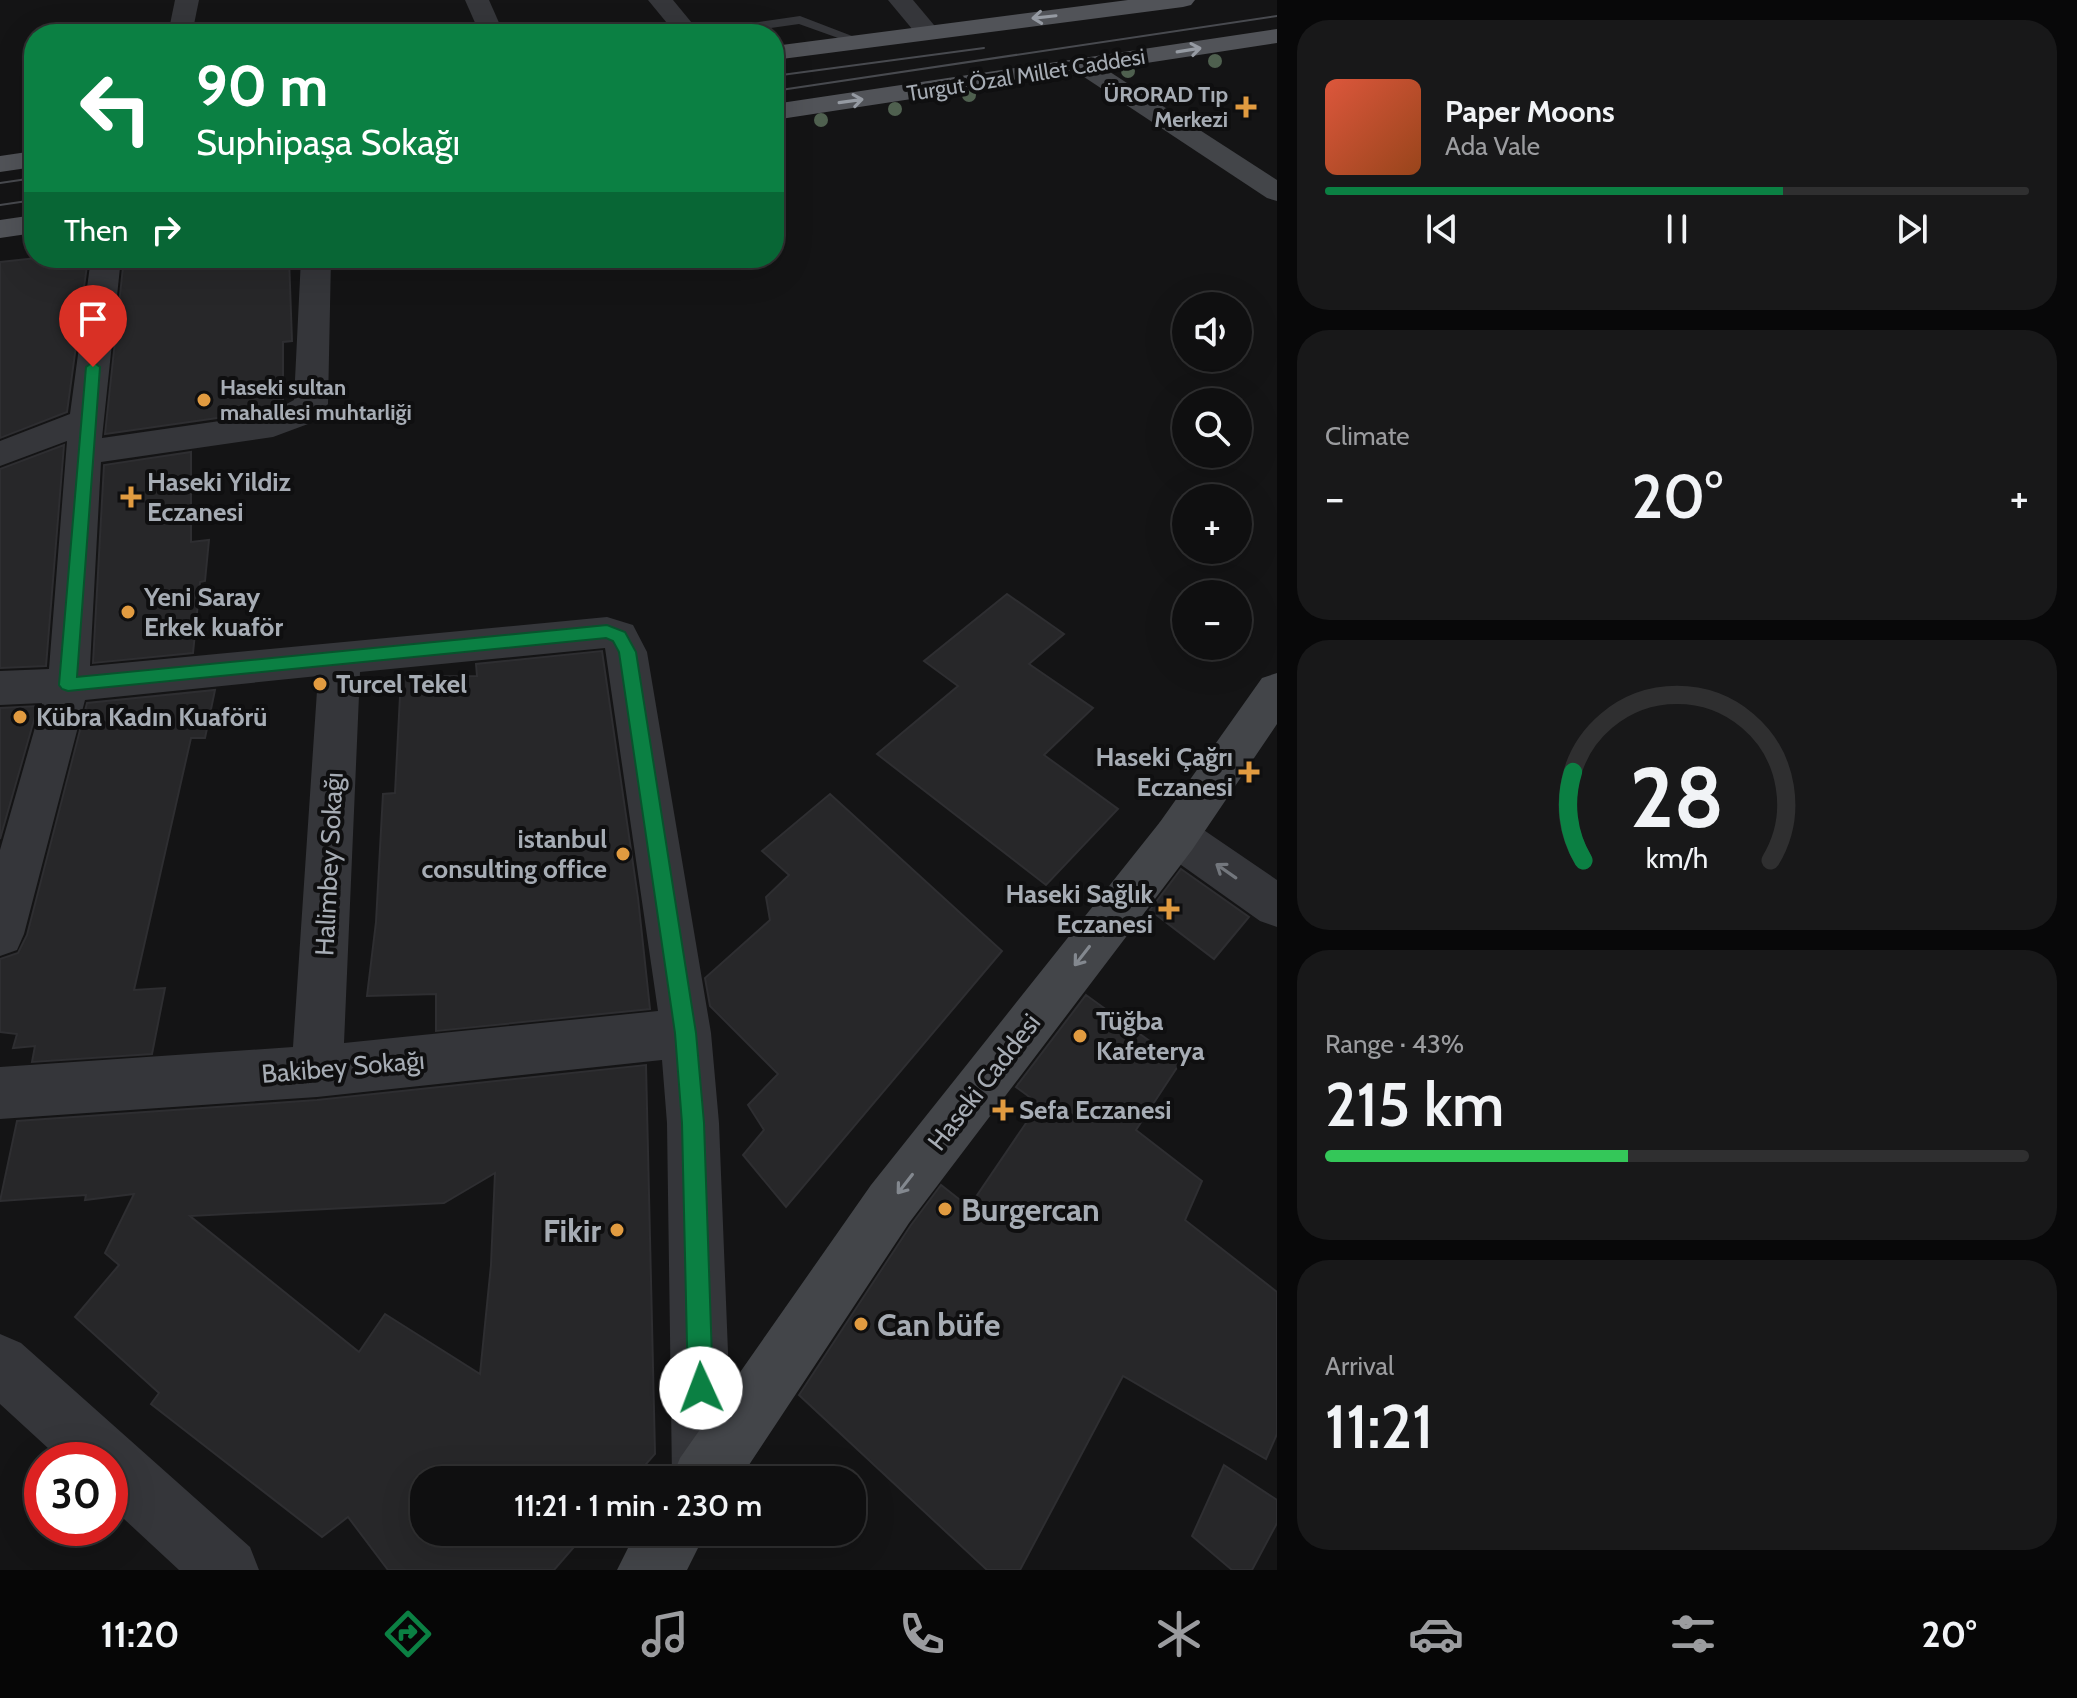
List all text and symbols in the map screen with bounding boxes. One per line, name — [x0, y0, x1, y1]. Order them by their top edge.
one-way arrow — [1031, 9, 1058, 24]
one-way arrow — [1175, 42, 1201, 57]
street label: Turgut Özal Millet Caddesi — [905, 43, 1147, 107]
text: 90 m — [196, 52, 328, 120]
icon: left — [64, 56, 168, 160]
place label: ÜRORAD Tıp Merkezi — [1104, 81, 1228, 133]
one-way arrow — [838, 93, 863, 108]
text: Paper Moons — [1445, 93, 1615, 130]
marker: ÜRORAD Tıp Merkezi — [1235, 96, 1257, 118]
text: Suphipaşa Sokağı — [196, 120, 460, 164]
text: Ada Vale — [1445, 130, 1540, 162]
icon: previous — [1420, 207, 1464, 251]
icon: pause — [1655, 207, 1699, 251]
icon: next — [1890, 207, 1934, 251]
icon: right — [144, 208, 188, 252]
text: Then — [64, 212, 128, 249]
pin — [59, 285, 127, 367]
map controls — [1172, 292, 1252, 660]
button: sound — [1172, 292, 1252, 372]
icon: arrive — [71, 297, 115, 341]
place label: Haseki sultan mahallesi muhtarliği — [220, 374, 412, 426]
button: search — [1172, 388, 1252, 468]
marker: Haseki sultan mahallesi muhtarliği — [195, 391, 213, 409]
text: Climate — [1325, 420, 1410, 452]
text: 20° — [1631, 460, 1723, 533]
place label: Haseki Yildiz Eczanesi — [147, 466, 291, 528]
text: − — [1325, 471, 1344, 524]
text: + — [2010, 471, 2029, 524]
button: + — [1172, 484, 1252, 564]
marker: Haseki Yildiz Eczanesi — [122, 488, 140, 506]
button: − — [1172, 580, 1252, 660]
place label: Yeni Saray Erkek kuaför — [143, 581, 283, 643]
marker: Yeni Saray Erkek kuaför — [119, 603, 137, 621]
place label: Turcel Tekel — [336, 668, 467, 700]
marker: Turcel Tekel — [311, 675, 329, 693]
place label: Kübra Kadın Kuaförü — [36, 701, 267, 733]
marker: Kübra Kadın Kuaförü — [11, 708, 29, 726]
place label: Haseki Çağrı Eczanesi — [1096, 741, 1233, 803]
text: 28 — [1630, 747, 1724, 848]
marker: Haseki Çağrı Eczanesi — [1240, 763, 1258, 781]
street label: Halimbey Sokağı — [308, 772, 350, 956]
place label: istanbul consulting office — [422, 823, 607, 885]
text: km/h — [1646, 840, 1708, 875]
marker: istanbul consulting office — [614, 845, 632, 863]
one-way arrow — [1216, 863, 1238, 879]
place label: Haseki Sağlık Eczanesi — [1006, 878, 1153, 940]
marker: Haseki Sağlık Eczanesi — [1160, 900, 1178, 918]
one-way arrow — [1073, 945, 1090, 966]
place label: Tüğba Kafeterya — [1096, 1005, 1205, 1067]
street label: Haseki Caddesi — [921, 1007, 1047, 1157]
marker: Tüğba Kafeterya — [1071, 1027, 1089, 1045]
text: Range · 43% — [1325, 1028, 1464, 1060]
street label: Bakibey Sokağı — [260, 1044, 426, 1090]
text: 215 km — [1325, 1068, 1504, 1141]
place label: Sefa Eczanesi — [1019, 1094, 1172, 1126]
marker: Sefa Eczanesi — [994, 1101, 1012, 1119]
one-way arrow — [896, 1173, 914, 1194]
place label: Burgercan — [961, 1190, 1100, 1229]
marker: Burgercan — [936, 1200, 954, 1218]
place label: Fikir — [543, 1211, 601, 1250]
marker: Fikir — [608, 1221, 626, 1239]
place label: Can büfe — [877, 1305, 1000, 1344]
marker: Can büfe — [852, 1315, 870, 1333]
position arrow — [659, 1346, 743, 1430]
text: Arrival — [1325, 1350, 1394, 1382]
text: 11:21 — [1325, 1390, 1433, 1463]
speed limit sign: 30 — [24, 1442, 128, 1546]
text: 11:21 · 1 min · 230 m — [514, 1487, 762, 1524]
icon: directions — [380, 1606, 436, 1662]
icon: music — [637, 1606, 693, 1662]
icon: phone — [894, 1606, 950, 1662]
icon: climate — [1151, 1606, 1207, 1662]
icon: car — [1408, 1606, 1464, 1662]
icon: filters — [1665, 1606, 1721, 1662]
text: 11:20 — [100, 1612, 179, 1656]
text: 20° — [1922, 1612, 1976, 1656]

